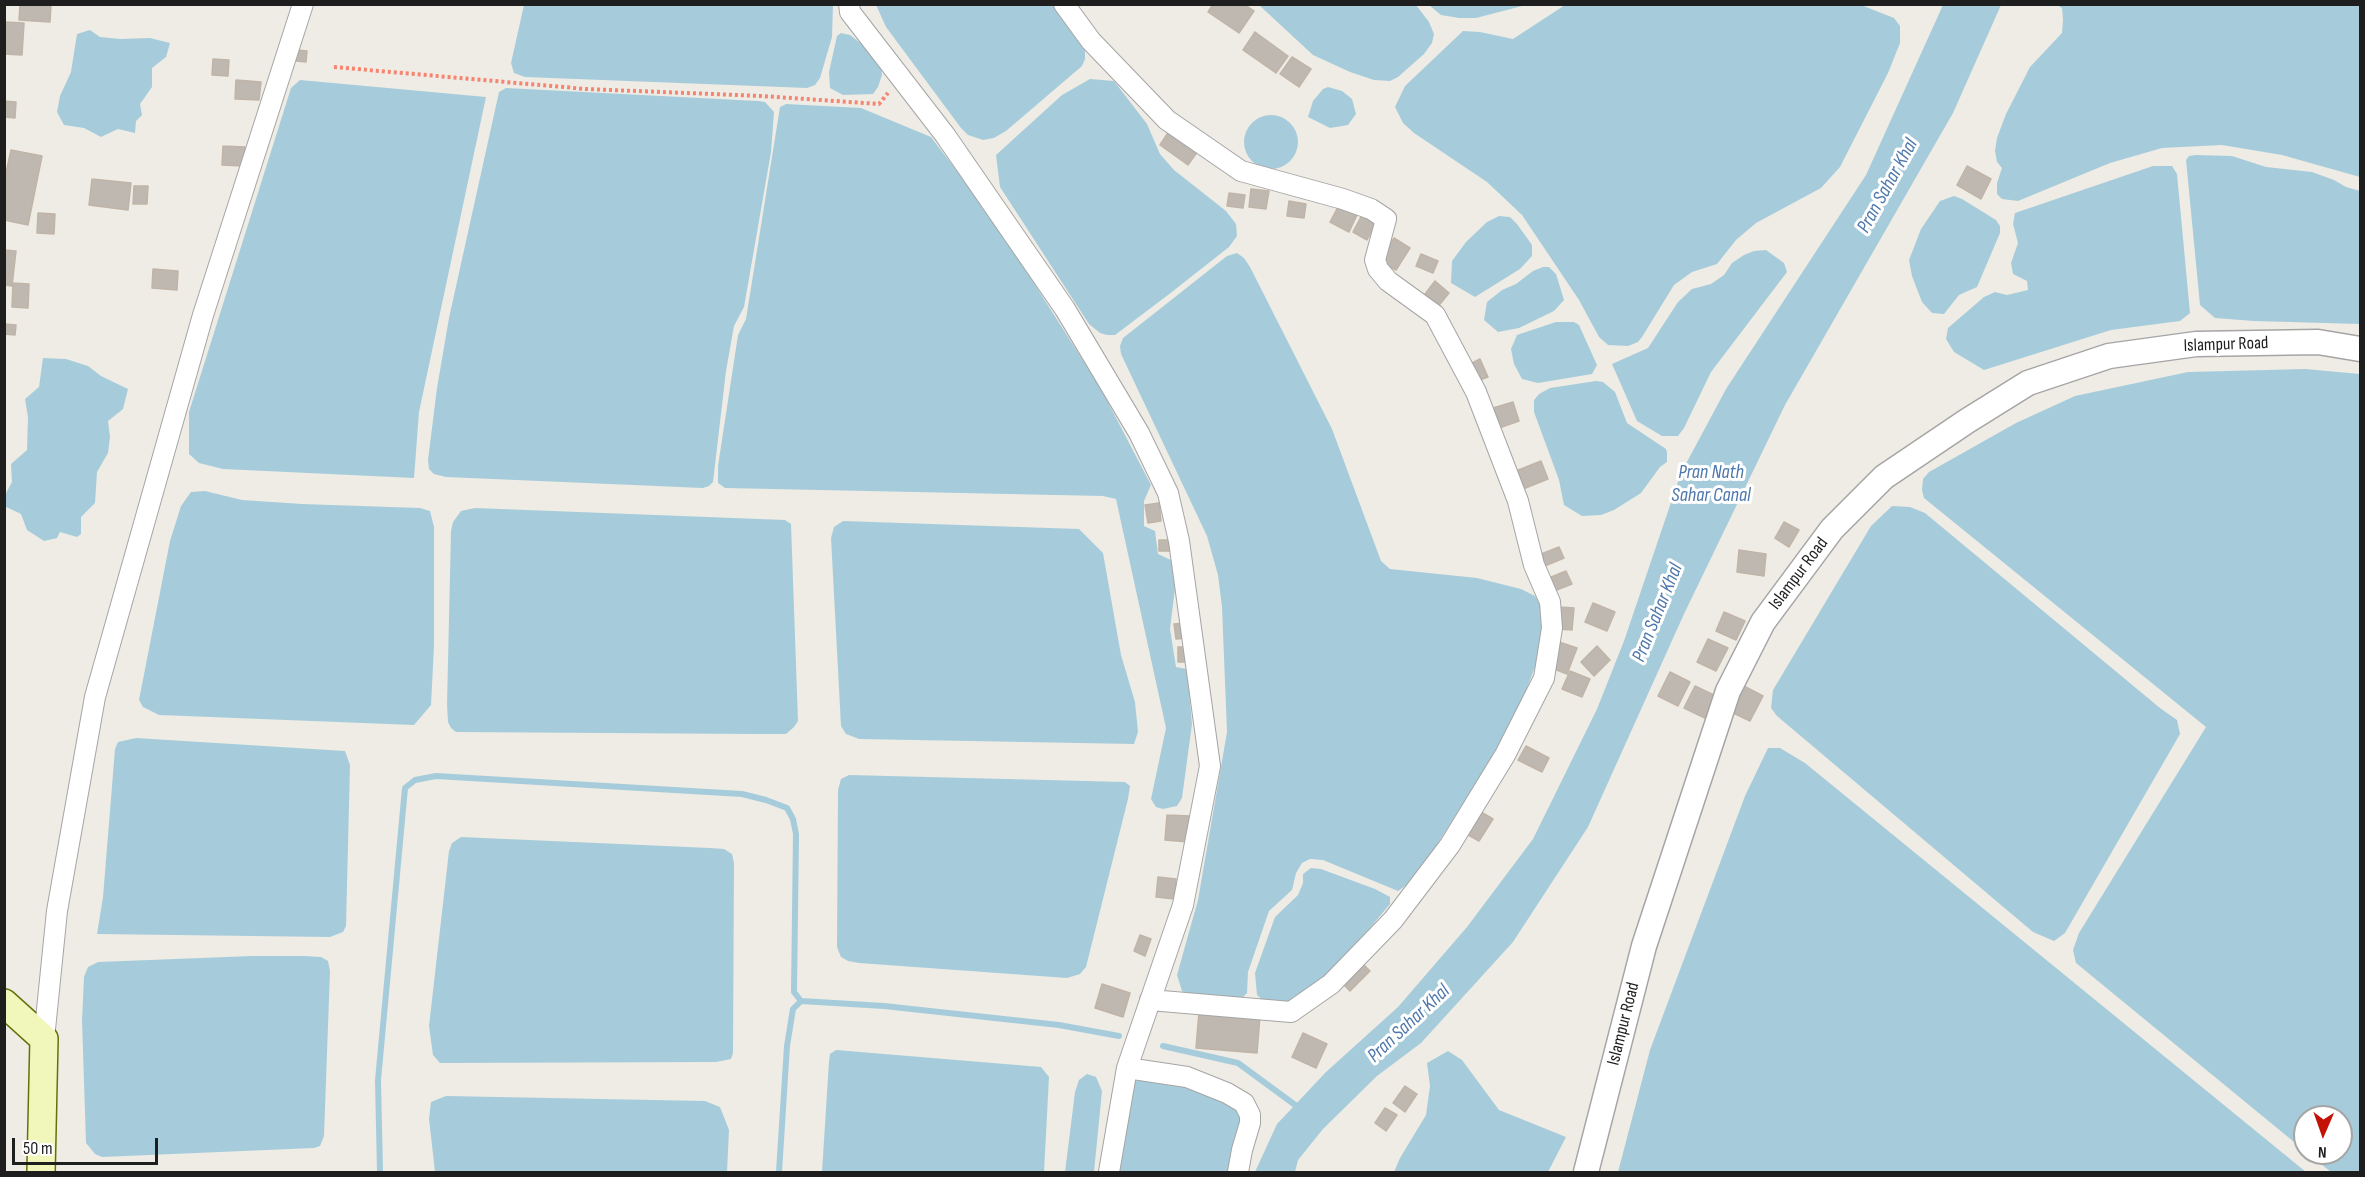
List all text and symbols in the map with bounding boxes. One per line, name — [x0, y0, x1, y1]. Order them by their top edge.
water label: Pran Sahar Khal — [1852, 135, 1924, 237]
street label: Islampur Road — [2183, 333, 2269, 357]
water label: Pran Nath Sahar Canal — [1671, 461, 1751, 508]
street label: Islampur Road — [1765, 534, 1833, 614]
water label: Pran Sahar Khal — [1627, 560, 1689, 666]
water label: Pran Sahar Khal — [1363, 980, 1455, 1068]
street label: Islampur Road — [1603, 980, 1645, 1068]
north arrow — [2293, 1105, 2353, 1165]
scale bar — [15, 1126, 160, 1164]
text: 50 m — [23, 1138, 53, 1159]
text: N — [2318, 1142, 2327, 1161]

